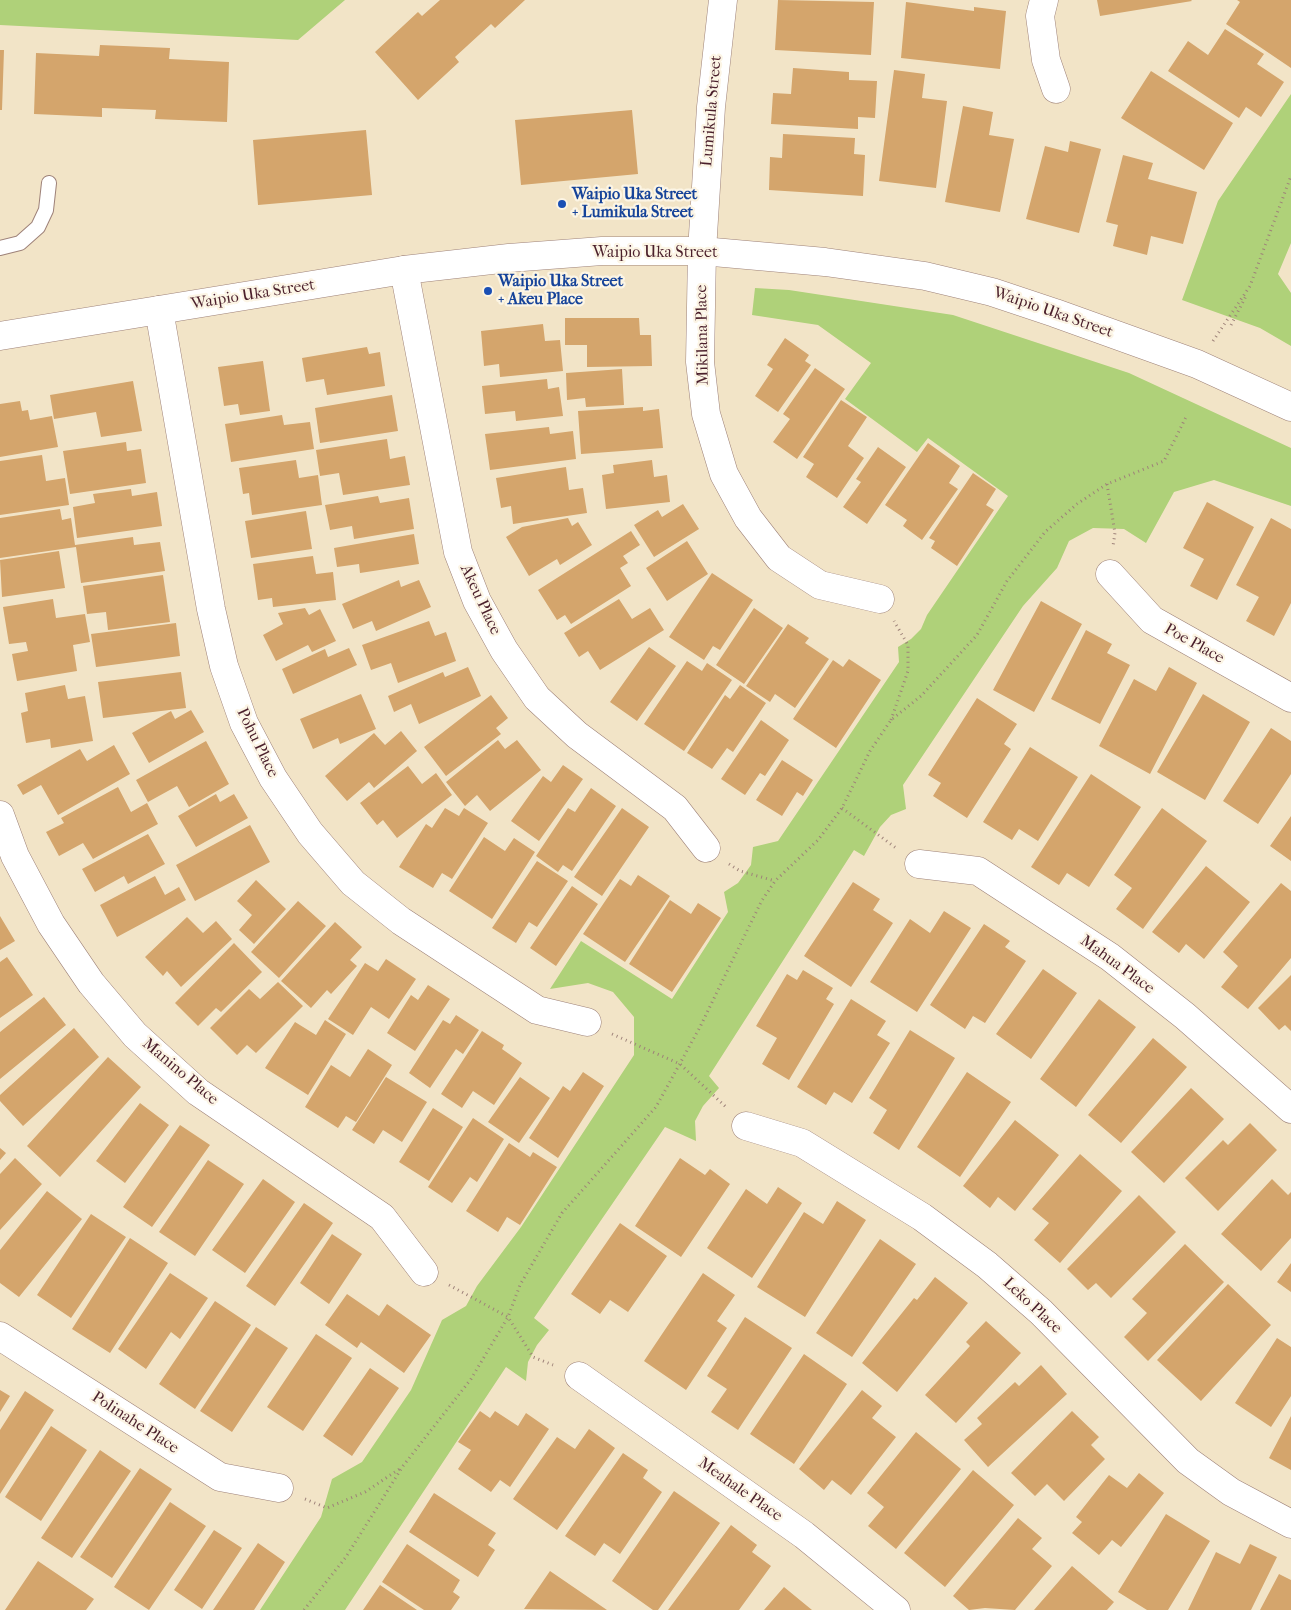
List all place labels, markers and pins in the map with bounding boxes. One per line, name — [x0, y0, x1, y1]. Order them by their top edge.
place label: Waipio Uka Street + Lumikula Street — [572, 185, 697, 223]
marker: Waipio Uka Street + Lumikula Street — [556, 198, 568, 210]
place label: Waipio Uka Street + Akeu Place — [498, 272, 623, 310]
marker: Waipio Uka Street + Akeu Place — [482, 285, 494, 297]

